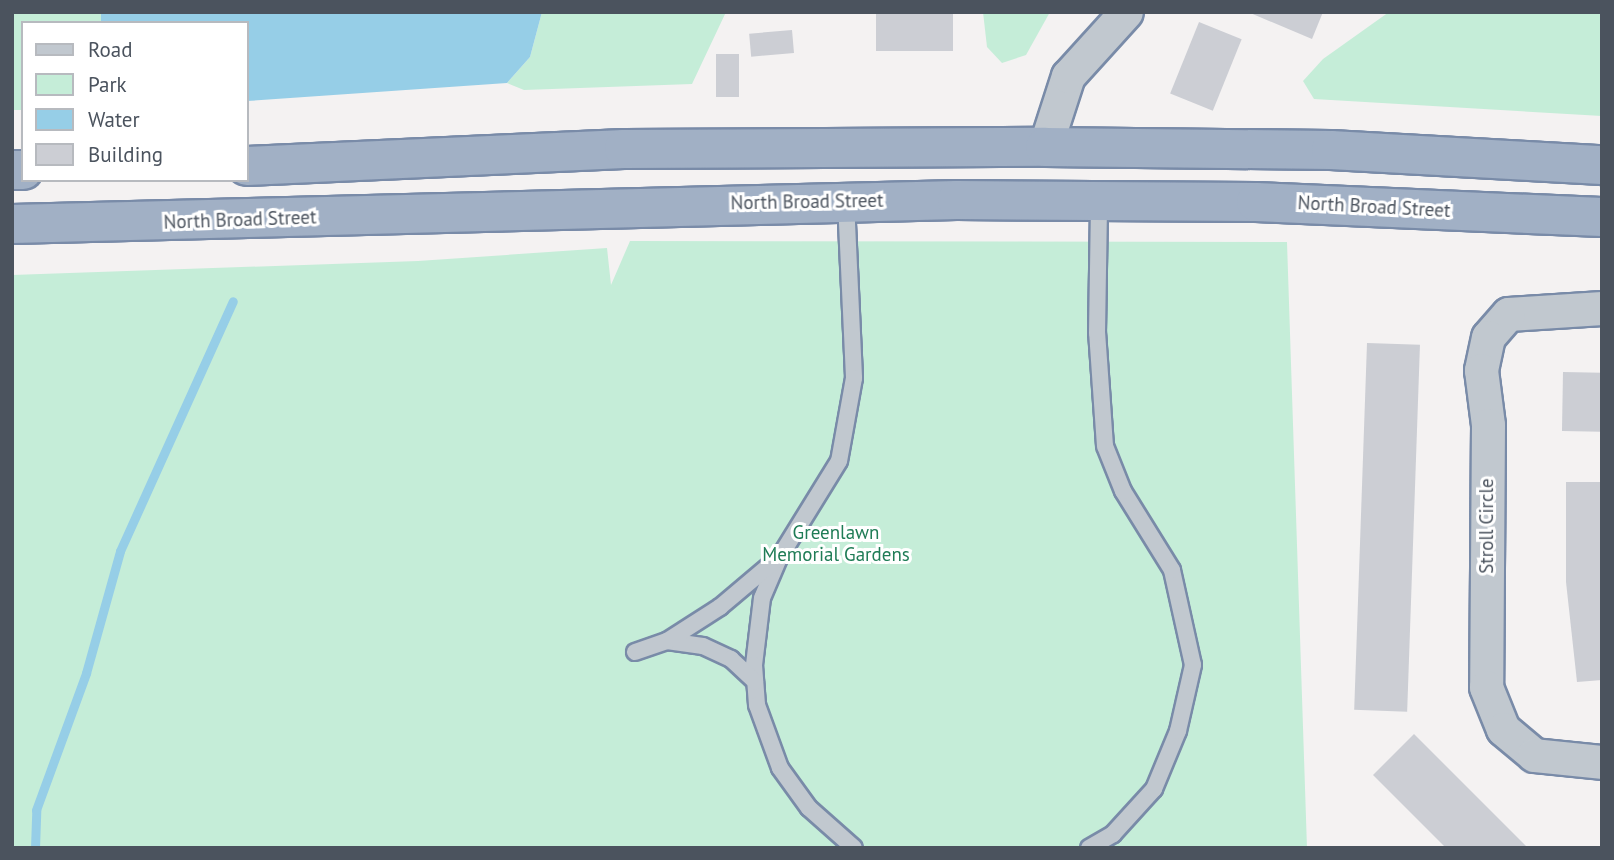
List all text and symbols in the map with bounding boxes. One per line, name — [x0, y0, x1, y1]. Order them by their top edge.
legend — [21, 21, 248, 182]
text: Road — [88, 36, 132, 63]
text: Park — [88, 71, 127, 98]
text: Water — [88, 106, 140, 133]
text: Building — [88, 141, 163, 168]
street label: North Broad Street — [730, 189, 884, 215]
street label: North Broad Street — [1297, 192, 1451, 222]
street label: North Broad Street — [163, 206, 317, 234]
street label: Stroll Circle — [1476, 478, 1498, 574]
park label: Greenlawn Memorial Gardens — [762, 522, 910, 566]

